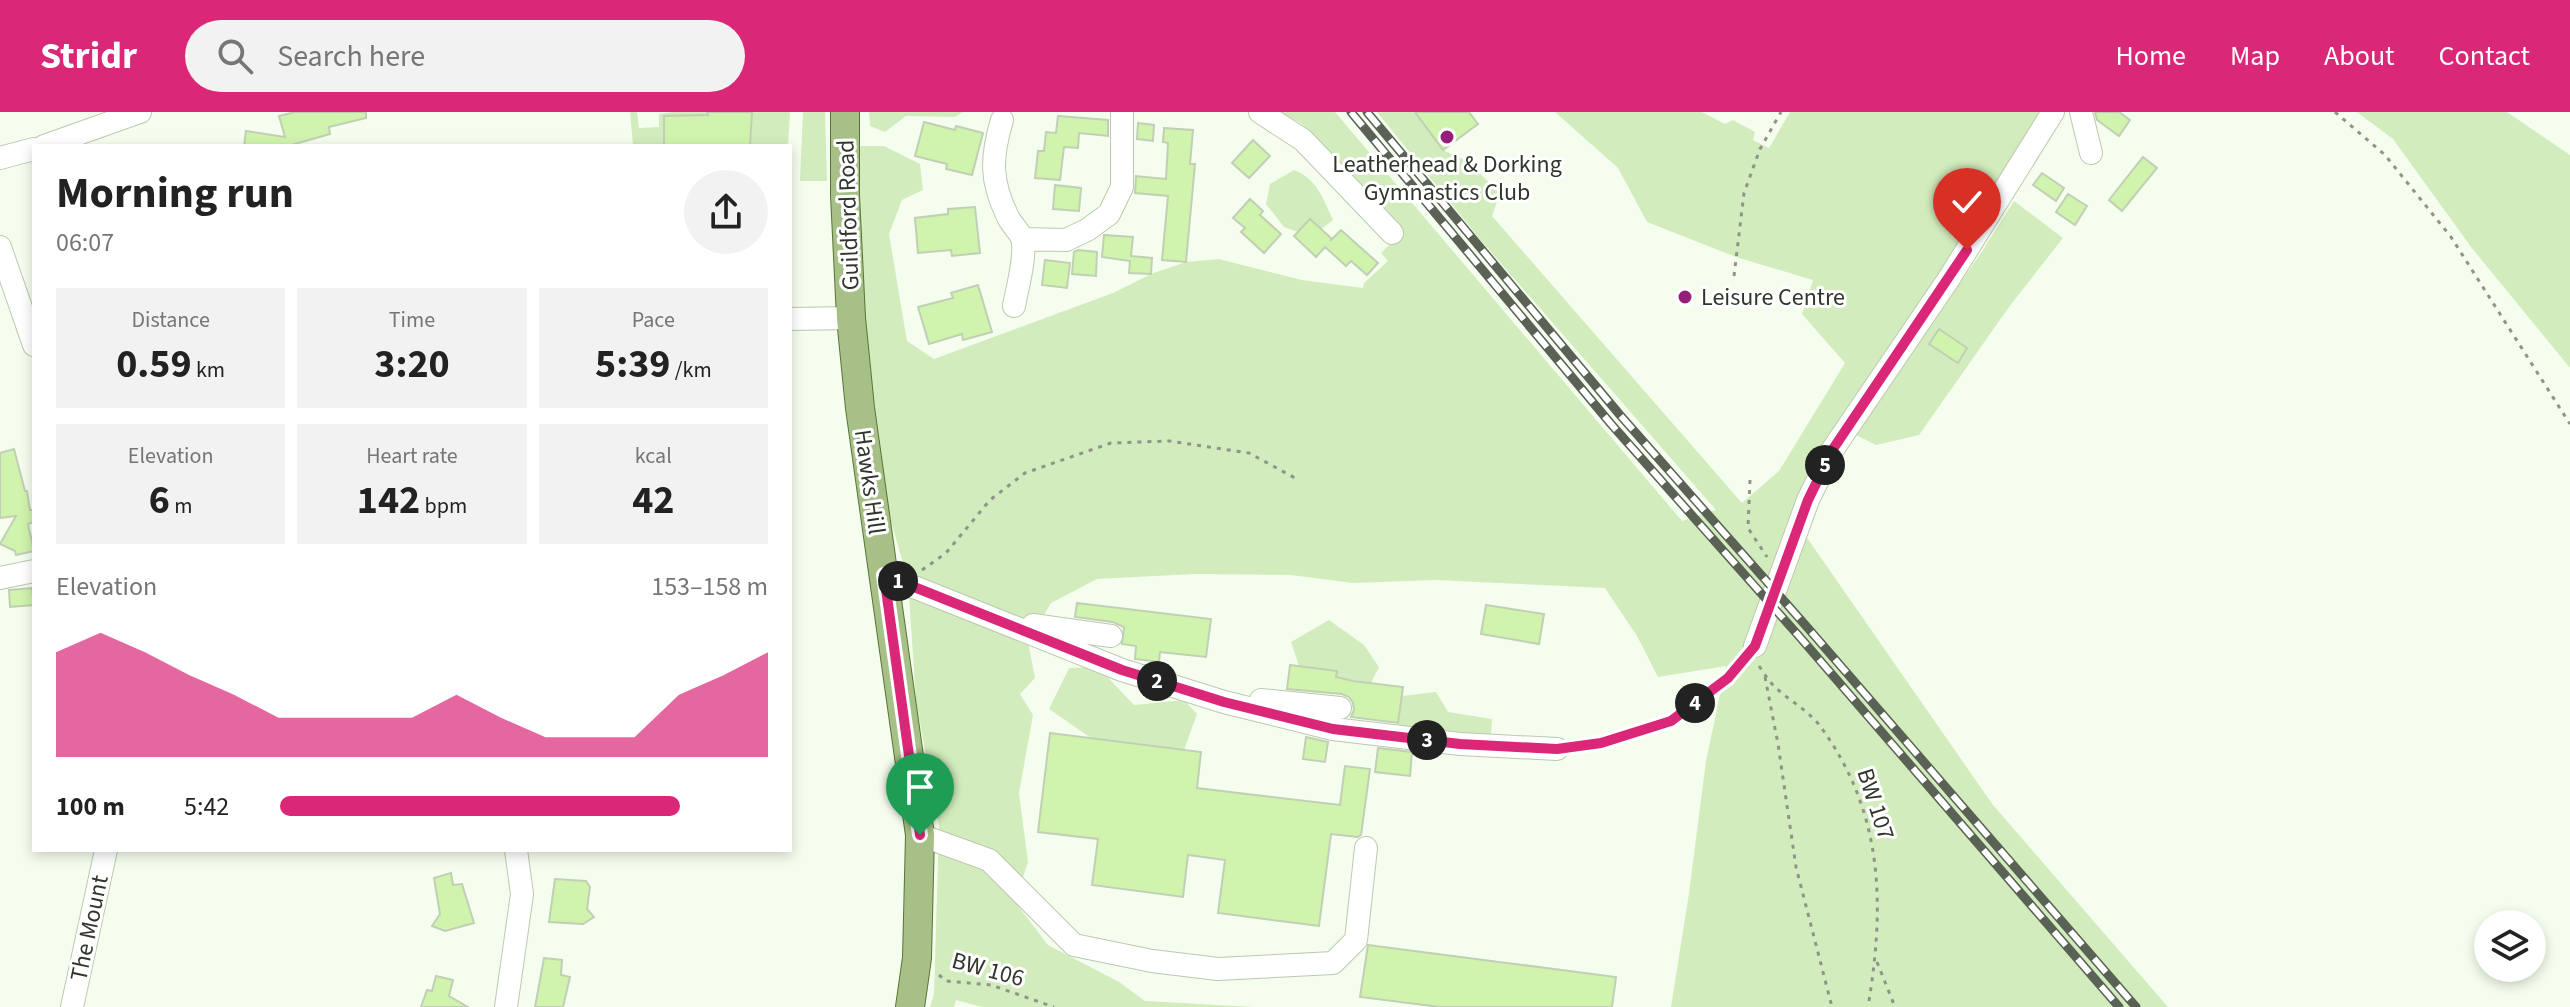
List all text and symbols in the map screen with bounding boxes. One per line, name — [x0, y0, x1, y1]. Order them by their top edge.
search box — [185, 20, 745, 92]
text: Stridr — [40, 29, 137, 83]
icon: search — [213, 34, 257, 78]
text: Search here — [277, 35, 425, 78]
text: Home — [2115, 36, 2186, 76]
text: Map — [2230, 36, 2280, 76]
text: About — [2324, 36, 2395, 76]
text: Contact — [2439, 36, 2530, 76]
marker: Leatherhead & Dorking Gymnastics Club — [1438, 128, 1456, 146]
street label: Guildford Road — [828, 139, 869, 291]
place label: Leatherhead & Dorking Gymnastics Club — [1332, 147, 1562, 210]
text: Morning run — [56, 162, 294, 225]
pin — [1933, 168, 2001, 250]
button: share — [684, 170, 768, 254]
icon: check — [1945, 180, 1989, 224]
text: 06:07 — [56, 224, 114, 261]
place label: Leisure Centre — [1701, 280, 1845, 315]
marker: Leisure Centre — [1676, 288, 1694, 306]
text: Distance — [132, 304, 210, 336]
text: Time — [389, 304, 435, 336]
text: Pace — [632, 304, 675, 336]
text: 0.59 — [116, 336, 192, 393]
text: 3:20 — [374, 336, 450, 393]
text: 5:39 — [595, 336, 670, 393]
text: km — [192, 354, 225, 386]
text: /km — [670, 354, 712, 386]
street label: Hawks Hill — [845, 427, 894, 537]
text: Elevation — [128, 440, 214, 472]
text: Heart rate — [366, 440, 458, 472]
text: kcal — [635, 440, 672, 472]
pin: 5 — [1805, 445, 1845, 485]
text: 5 — [1819, 449, 1831, 481]
text: 6 — [149, 472, 170, 529]
text: 142 — [357, 472, 420, 529]
text: 42 — [632, 472, 674, 529]
text: m — [170, 490, 193, 522]
text: bpm — [420, 490, 467, 522]
pin: 1 — [878, 561, 918, 601]
text: 1 — [892, 565, 904, 597]
text: Elevation — [56, 568, 157, 605]
text: 153–158 m — [651, 568, 768, 605]
pin: 2 — [1137, 661, 1177, 701]
text: 2 — [1151, 665, 1163, 697]
pin: 4 — [1675, 683, 1715, 723]
text: 4 — [1689, 687, 1701, 719]
pin: 3 — [1407, 720, 1447, 760]
text: 3 — [1421, 724, 1433, 756]
pin — [886, 753, 954, 835]
street label: BW 107 — [1848, 764, 1904, 845]
icon: arrive — [898, 765, 942, 809]
text: 100 m — [56, 788, 125, 825]
text: 5:42 — [184, 788, 229, 825]
street label: The Mount — [61, 872, 118, 984]
map controls — [2474, 910, 2546, 982]
button: layers — [2474, 910, 2546, 982]
street label: BW 106 — [948, 943, 1028, 996]

